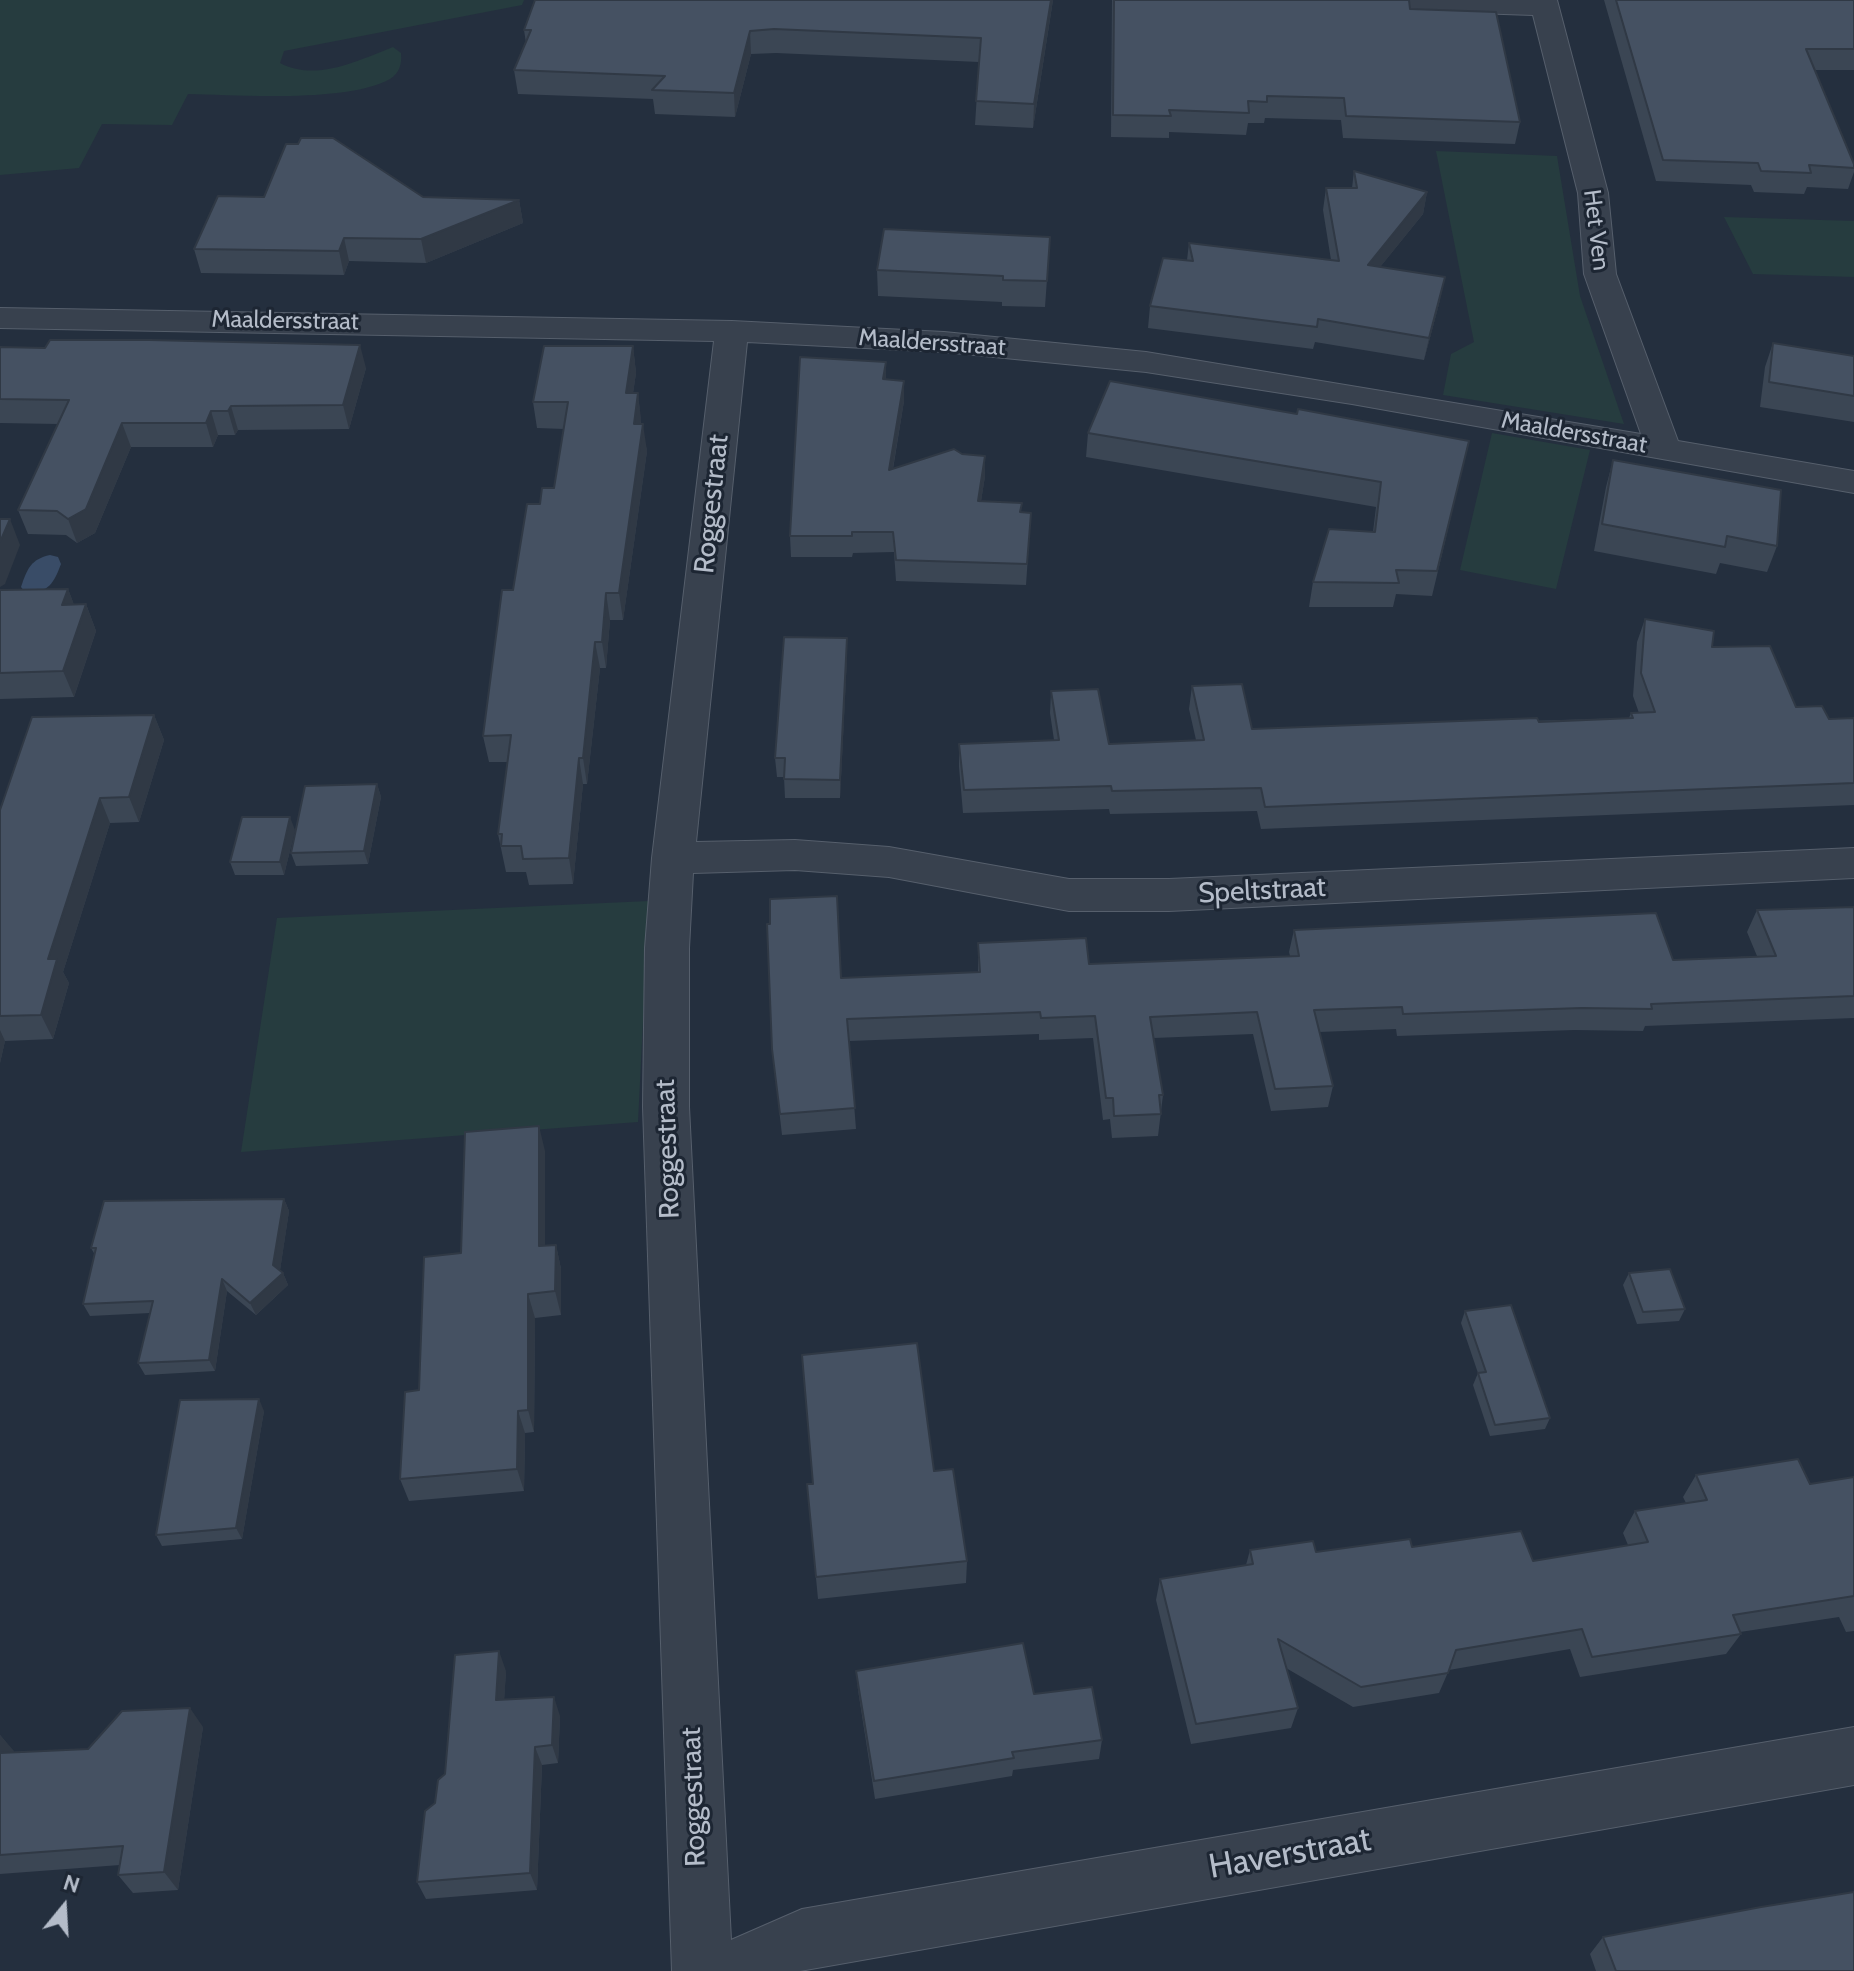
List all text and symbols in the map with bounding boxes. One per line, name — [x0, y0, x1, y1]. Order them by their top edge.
street label: Het Ven — [1577, 188, 1615, 272]
street label: Maaldersstraat — [211, 305, 359, 337]
street label: Maaldersstraat — [857, 323, 1007, 363]
street label: Maaldersstraat — [1499, 406, 1649, 460]
street label: Roggestraat — [688, 433, 736, 575]
street label: Speltstraat — [1197, 871, 1327, 911]
street label: Roggestraat — [649, 1079, 687, 1219]
street label: Roggestraat — [675, 1727, 713, 1867]
street label: Haverstraat — [1206, 1820, 1374, 1888]
north arrow — [24, 1867, 104, 1947]
text: N — [60, 1868, 83, 1899]

